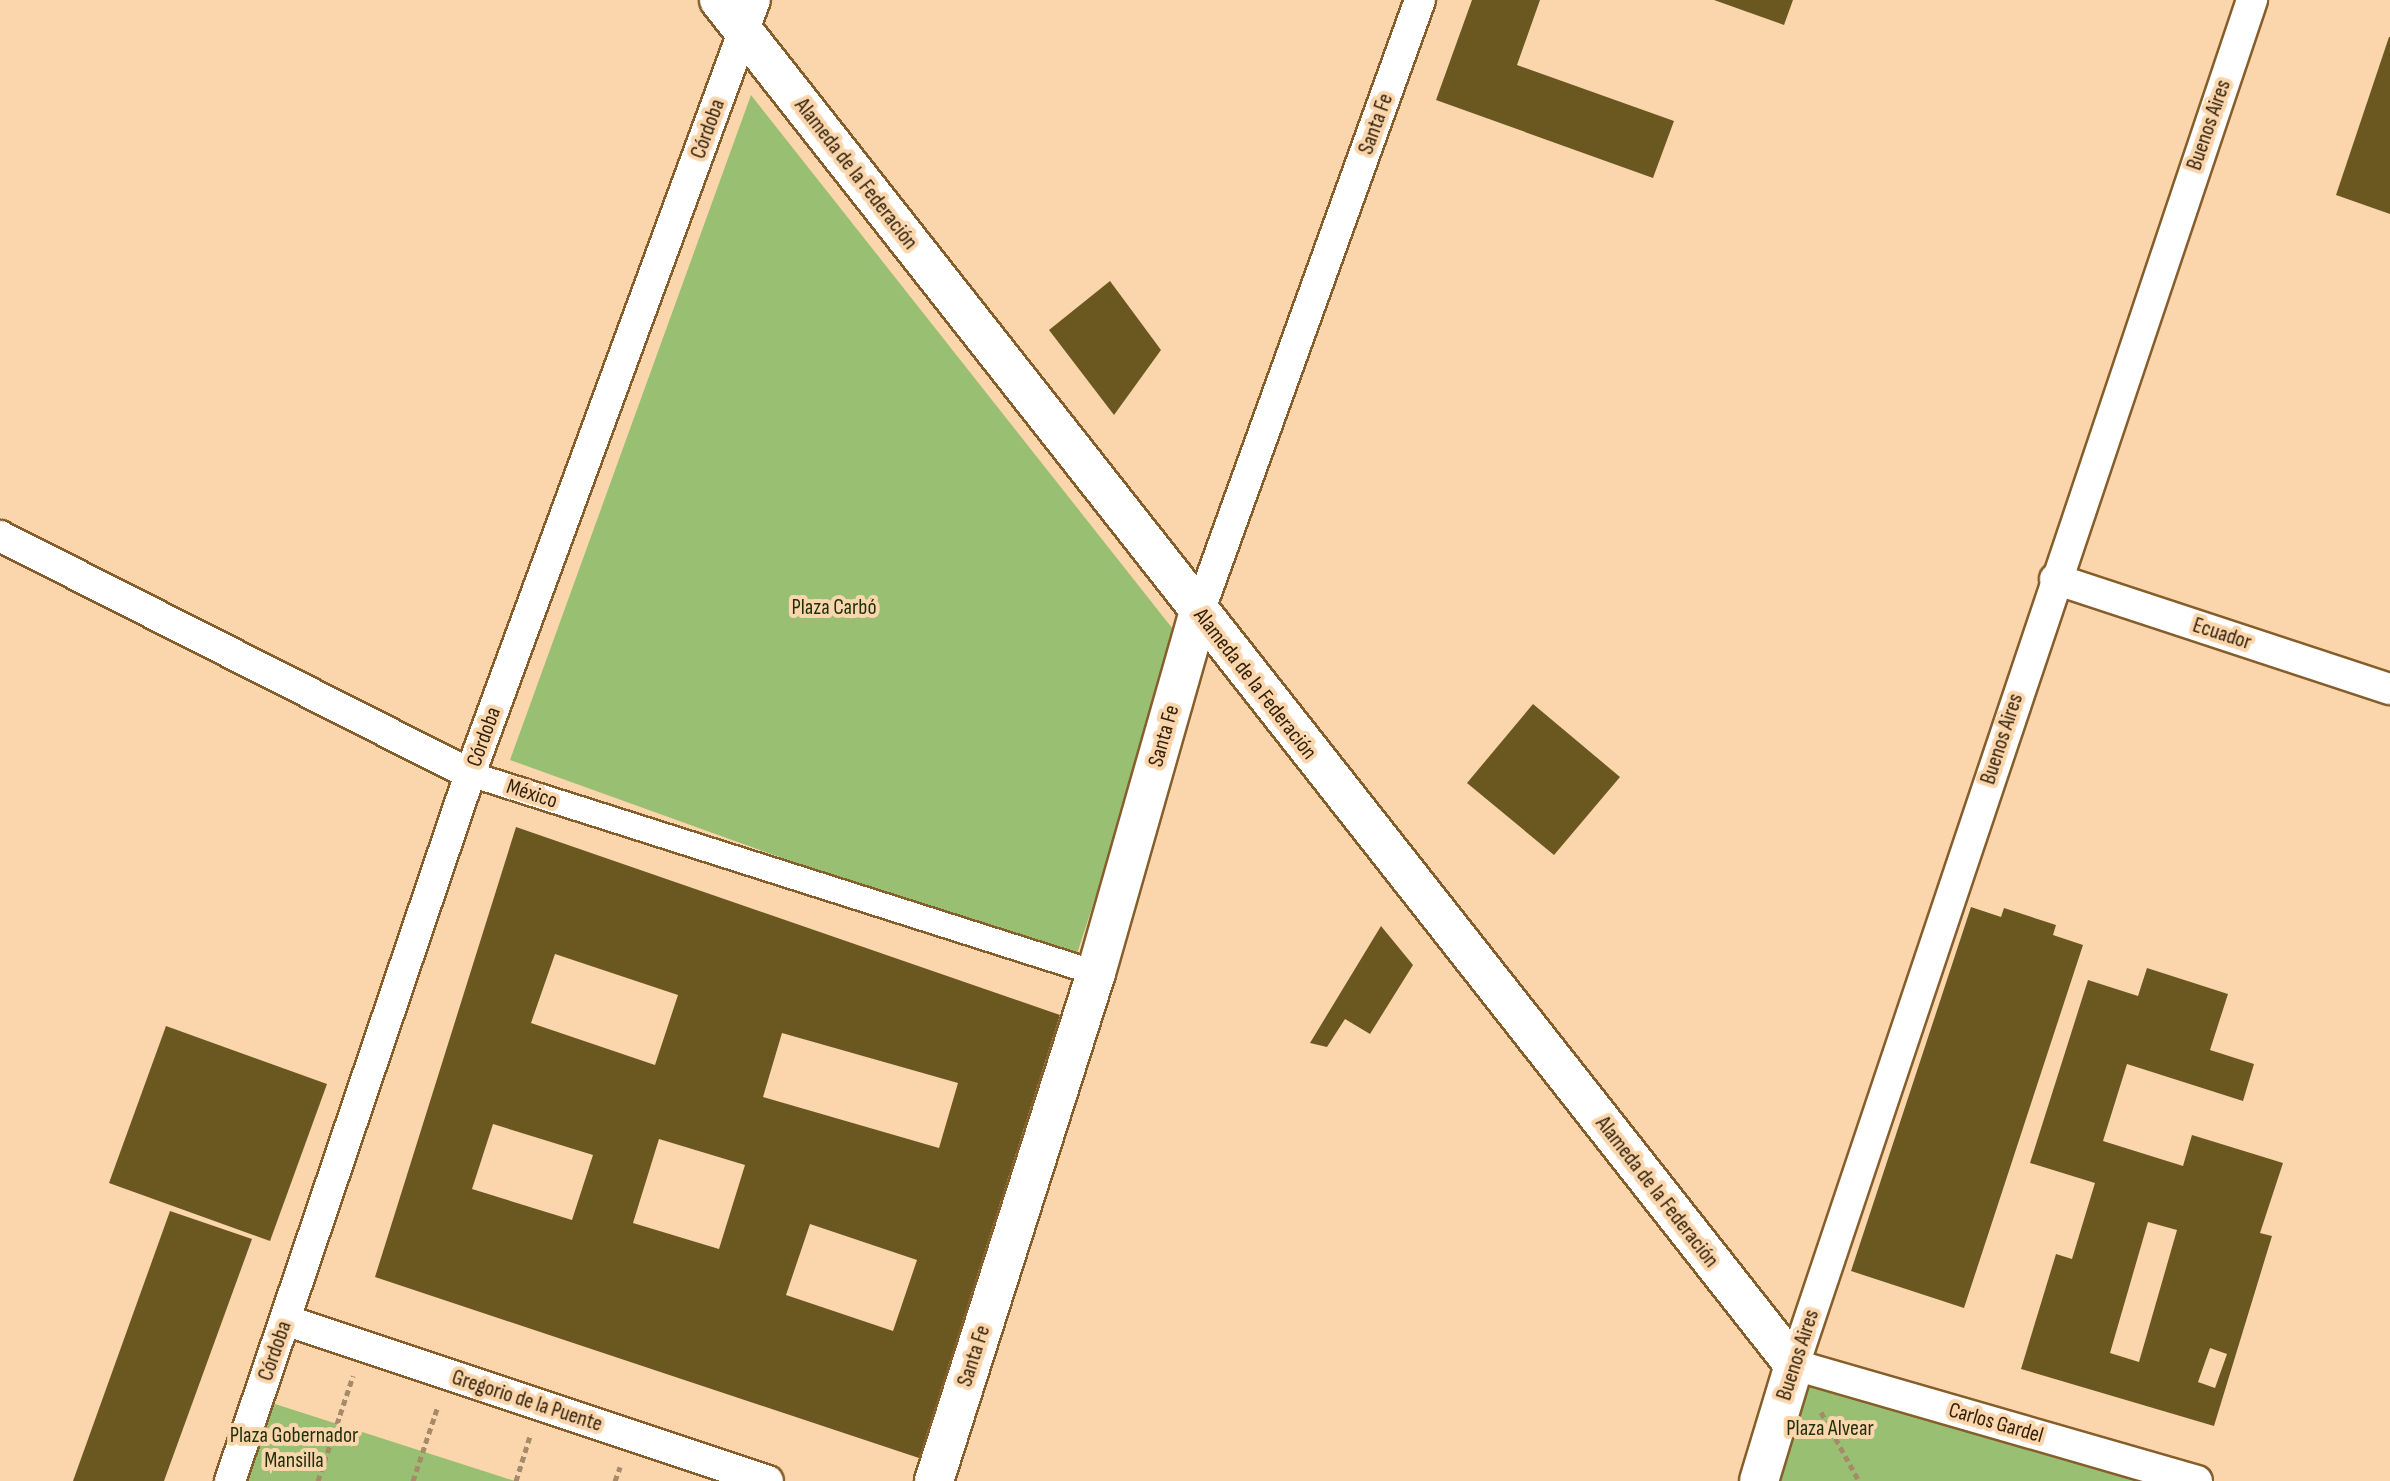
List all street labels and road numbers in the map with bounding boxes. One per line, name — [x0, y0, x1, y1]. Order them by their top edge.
street label: Buenos Aires — [2181, 76, 2237, 174]
street label: Santa Fe — [1353, 90, 1399, 158]
street label: Alameda de la Federación — [789, 93, 923, 255]
street label: Córdoba — [685, 96, 731, 162]
street label: Alameda de la Federación — [1188, 603, 1322, 765]
street label: Ecuador — [2189, 612, 2255, 656]
street label: Buenos Aires — [1975, 690, 2029, 788]
street label: Santa Fe — [1143, 702, 1185, 770]
street label: Córdoba — [461, 704, 507, 770]
street label: México — [503, 773, 561, 815]
street label: Alameda de la Federación — [1590, 1111, 1724, 1273]
street label: Buenos Aires — [1771, 1306, 1825, 1404]
street label: Córdoba — [253, 1318, 297, 1384]
street label: Santa Fe — [952, 1322, 996, 1390]
street label: Gregorio de la Puente — [448, 1364, 606, 1438]
street label: Carlos Gardel — [1946, 1397, 2046, 1449]

